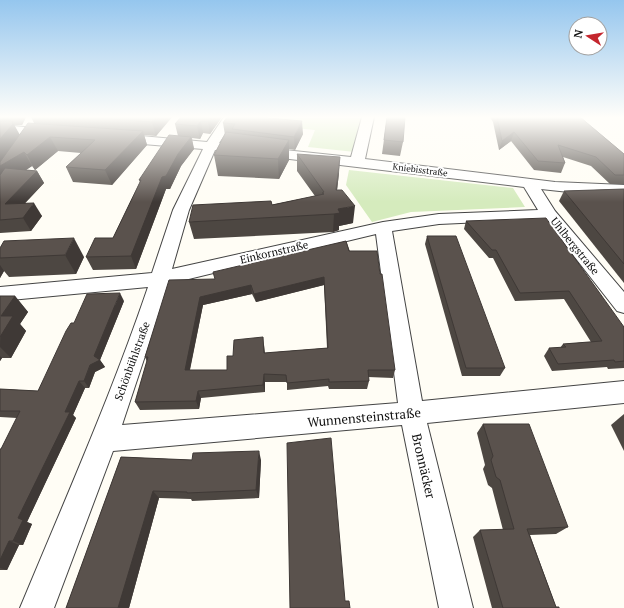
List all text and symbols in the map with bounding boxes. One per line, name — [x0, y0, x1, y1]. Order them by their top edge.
north arrow — [568, 16, 608, 56]
text: N — [571, 28, 586, 39]
street label: Kniebisstraße — [392, 161, 449, 179]
street label: Uhlbergstraße — [548, 214, 603, 278]
street label: Einkornstraße — [238, 237, 310, 267]
street label: Schönbühlstraße — [111, 319, 153, 403]
street label: Wunnensteinstraße — [306, 403, 422, 431]
street label: Bronnäcker — [408, 432, 440, 500]

